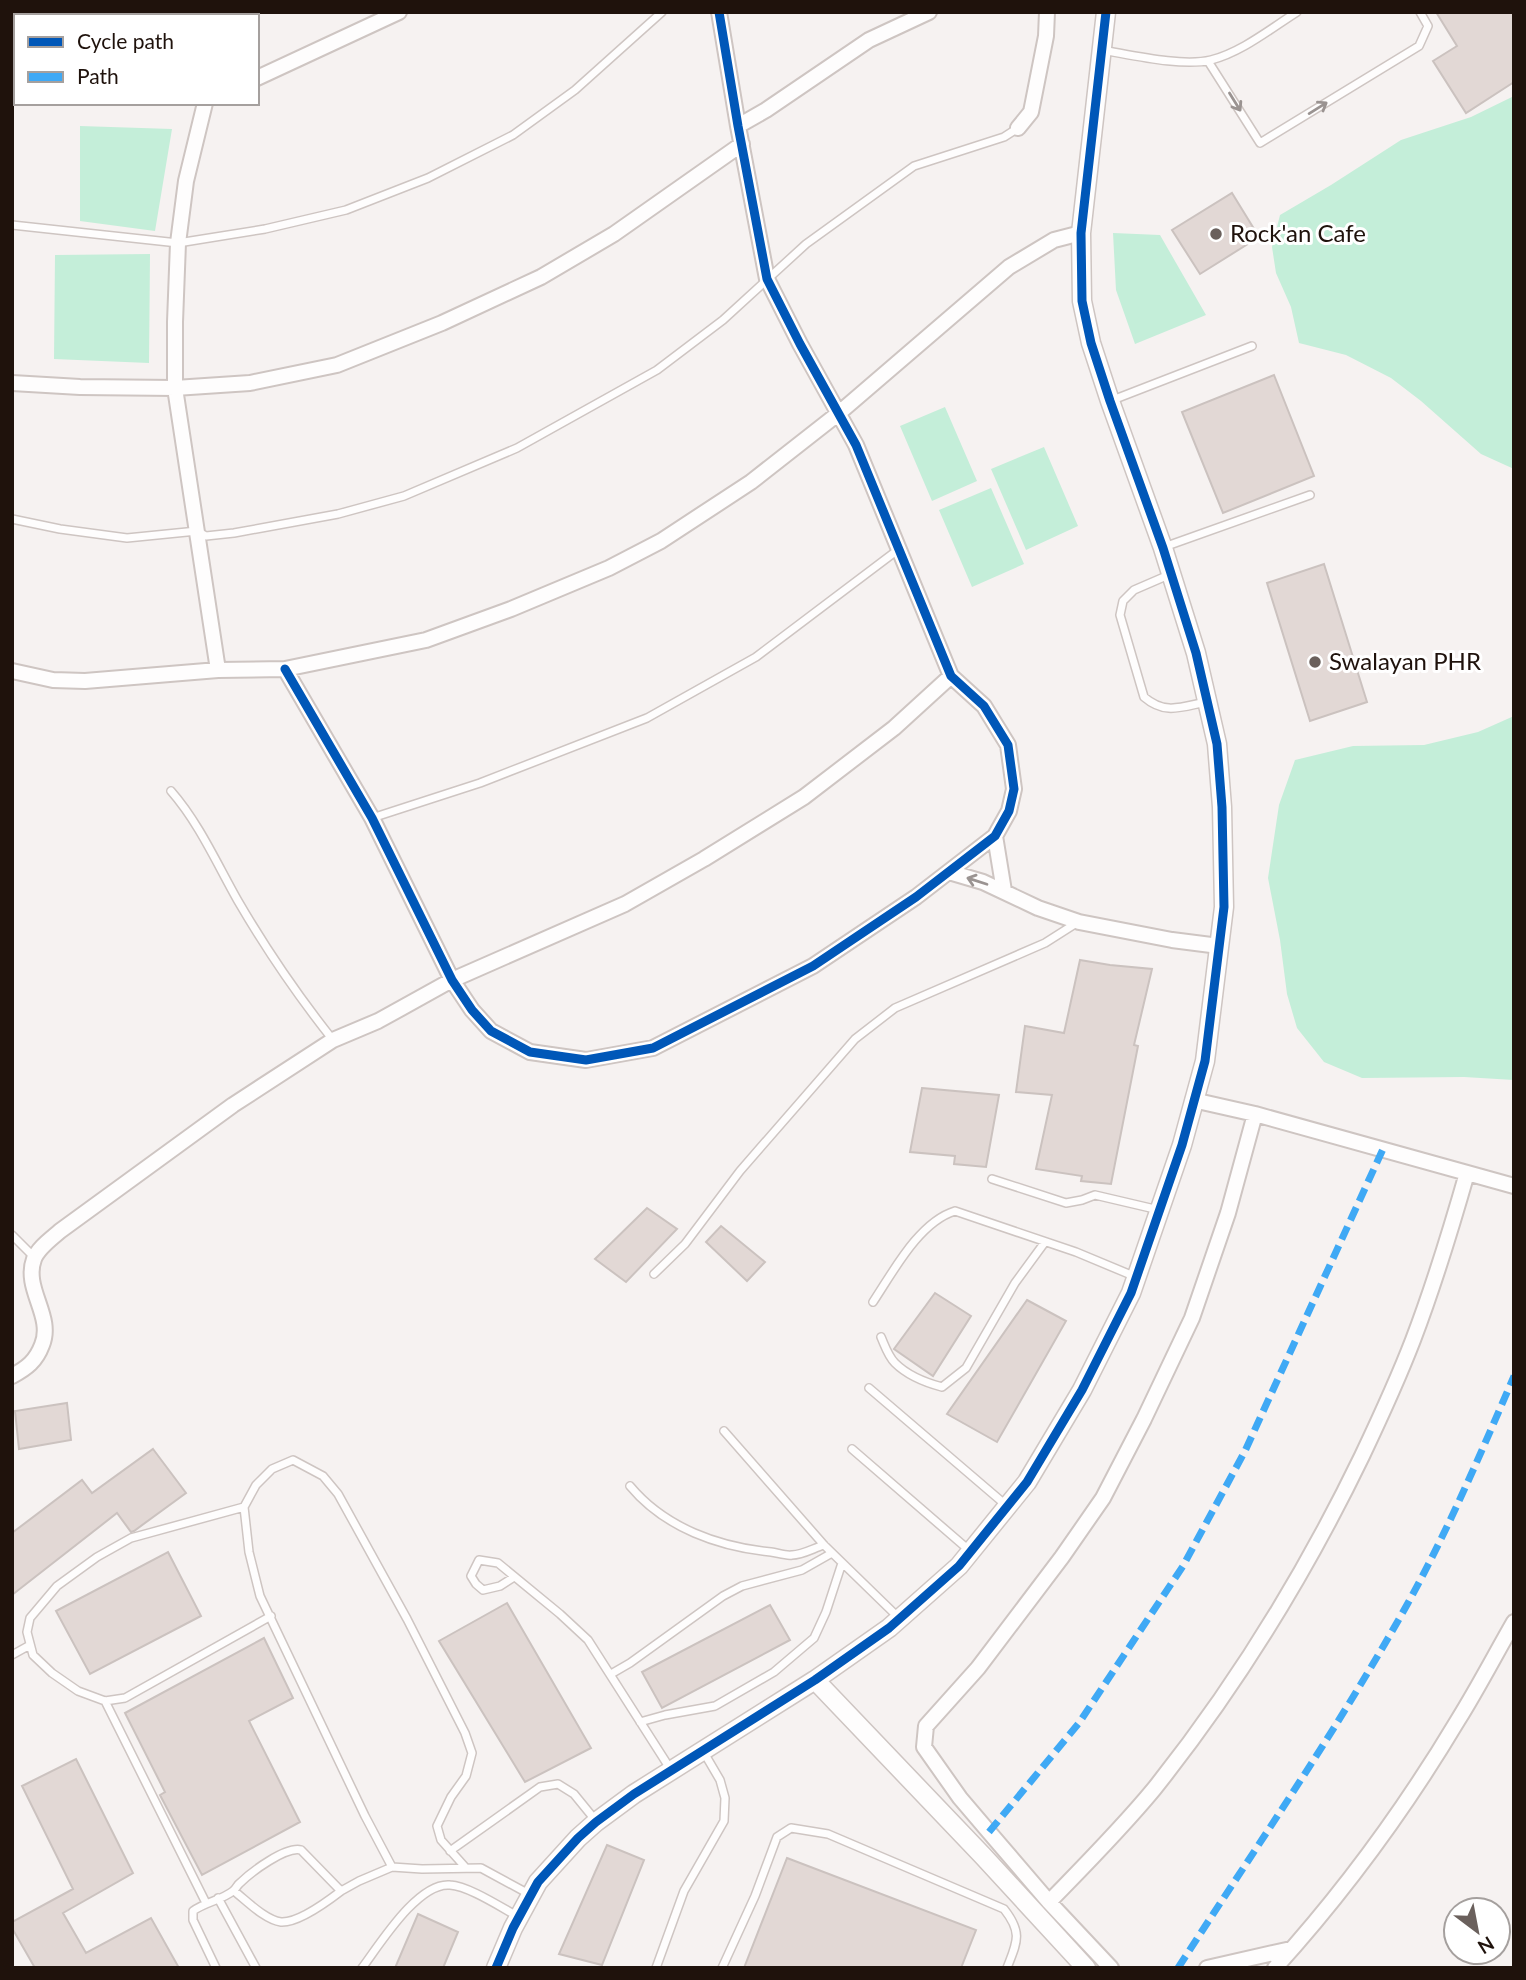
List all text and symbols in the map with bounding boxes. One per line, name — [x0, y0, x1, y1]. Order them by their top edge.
legend — [14, 14, 259, 105]
text: Cycle path — [77, 28, 174, 53]
text: Path — [77, 63, 119, 88]
one-way arrow — [1228, 91, 1242, 111]
one-way arrow — [1308, 100, 1328, 114]
place label: Rock'an Cafe — [1230, 218, 1366, 247]
marker: Rock'an Cafe — [1208, 226, 1224, 242]
place label: Swalayan PHR — [1329, 646, 1481, 675]
marker: Swalayan PHR — [1307, 654, 1323, 670]
one-way arrow — [966, 874, 988, 887]
north arrow — [1442, 1896, 1512, 1966]
text: N — [1474, 1932, 1499, 1959]

